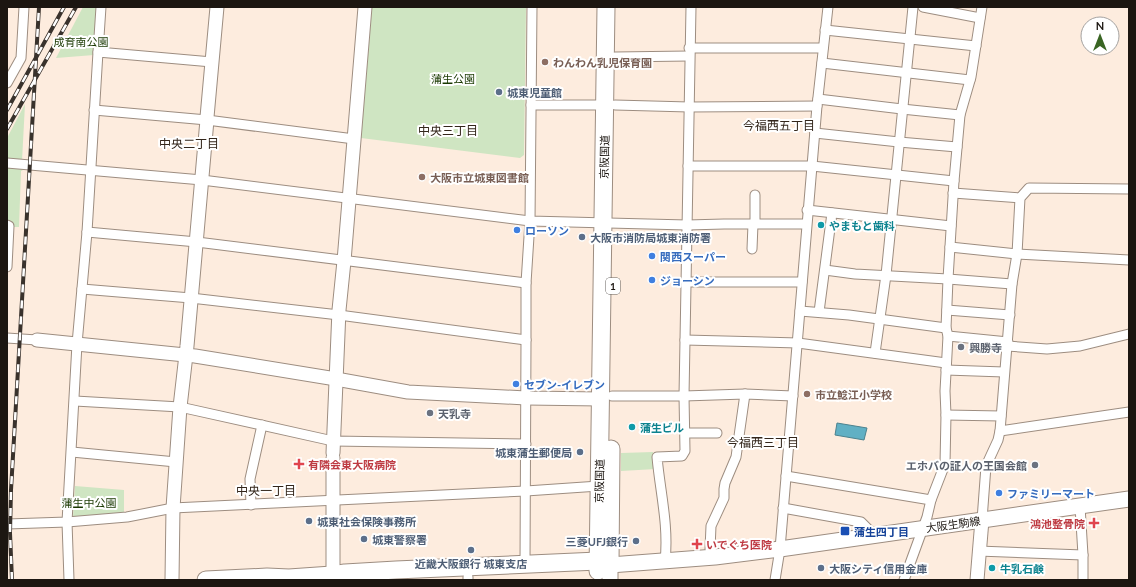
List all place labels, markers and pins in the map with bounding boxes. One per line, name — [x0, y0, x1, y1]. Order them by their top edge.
place label: わんわん乳児保育園 — [553, 56, 652, 69]
marker: わんわん乳児保育園 — [540, 57, 550, 67]
place label: 城東児童館 — [507, 86, 562, 99]
marker: 城東児童館 — [494, 87, 504, 97]
place label: 大阪市立城東図書館 — [430, 171, 529, 184]
marker: 大阪市立城東図書館 — [417, 172, 427, 182]
place label: やまもと歯科 — [829, 219, 895, 232]
marker: やまもと歯科 — [816, 220, 826, 230]
place label: ローソン — [525, 224, 569, 237]
marker: ローソン — [512, 225, 522, 235]
place label: 大阪市消防局城東消防署 — [590, 231, 711, 244]
marker: 大阪市消防局城東消防署 — [577, 232, 587, 242]
place label: 関西スーパー — [660, 250, 726, 263]
marker: 関西スーパー — [647, 251, 657, 261]
place label: ジョーシン — [660, 274, 715, 287]
marker: ジョーシン — [647, 275, 657, 285]
place label: 興勝寺 — [969, 341, 1002, 354]
marker: 興勝寺 — [956, 342, 966, 352]
place label: セブン-イレブン — [524, 378, 605, 391]
marker: セブン-イレブン — [511, 379, 521, 389]
place label: 市立鯰江小学校 — [815, 388, 892, 401]
marker: 市立鯰江小学校 — [802, 389, 812, 399]
place label: 天乳寺 — [438, 407, 471, 420]
marker: 天乳寺 — [425, 408, 435, 418]
place label: 蒲生ビル — [640, 421, 684, 434]
marker: 蒲生ビル — [627, 422, 637, 432]
place label: 城東蒲生郵便局 — [495, 446, 572, 459]
marker: 城東蒲生郵便局 — [575, 447, 585, 457]
marker: 有隣会東大阪病院 — [293, 458, 305, 470]
place label: 有隣会東大阪病院 — [308, 458, 396, 471]
place label: エホバの証人の王国会館 — [906, 459, 1027, 472]
marker: エホバの証人の王国会館 — [1030, 460, 1040, 470]
place label: ファミリーマート — [1007, 487, 1095, 500]
marker: ファミリーマート — [994, 488, 1004, 498]
place label: 城東社会保険事務所 — [317, 515, 416, 528]
marker: 城東社会保険事務所 — [304, 516, 314, 526]
place label: 鴻池整骨院 — [1030, 517, 1085, 530]
marker: 鴻池整骨院 — [1088, 517, 1100, 529]
marker: 蒲生四丁目 — [839, 525, 851, 537]
place label: 蒲生四丁目 — [854, 525, 909, 538]
place label: 城東警察署 — [372, 533, 427, 546]
marker: 城東警察署 — [359, 534, 369, 544]
place label: 三菱UFJ銀行 — [566, 535, 628, 548]
marker: 三菱UFJ銀行 — [631, 536, 641, 546]
marker: いでぐち医院 — [691, 538, 703, 550]
place label: いでぐち医院 — [706, 538, 772, 551]
marker: 近畿大阪銀行 城東支店 — [466, 545, 476, 555]
place label: 近畿大阪銀行 城東支店 — [415, 557, 527, 570]
place label: 大阪シティ信用金庫 — [829, 562, 927, 575]
place label: 牛乳石鹸 — [1000, 562, 1044, 575]
marker: 大阪シティ信用金庫 — [816, 563, 826, 573]
marker: 牛乳石鹸 — [987, 563, 997, 573]

